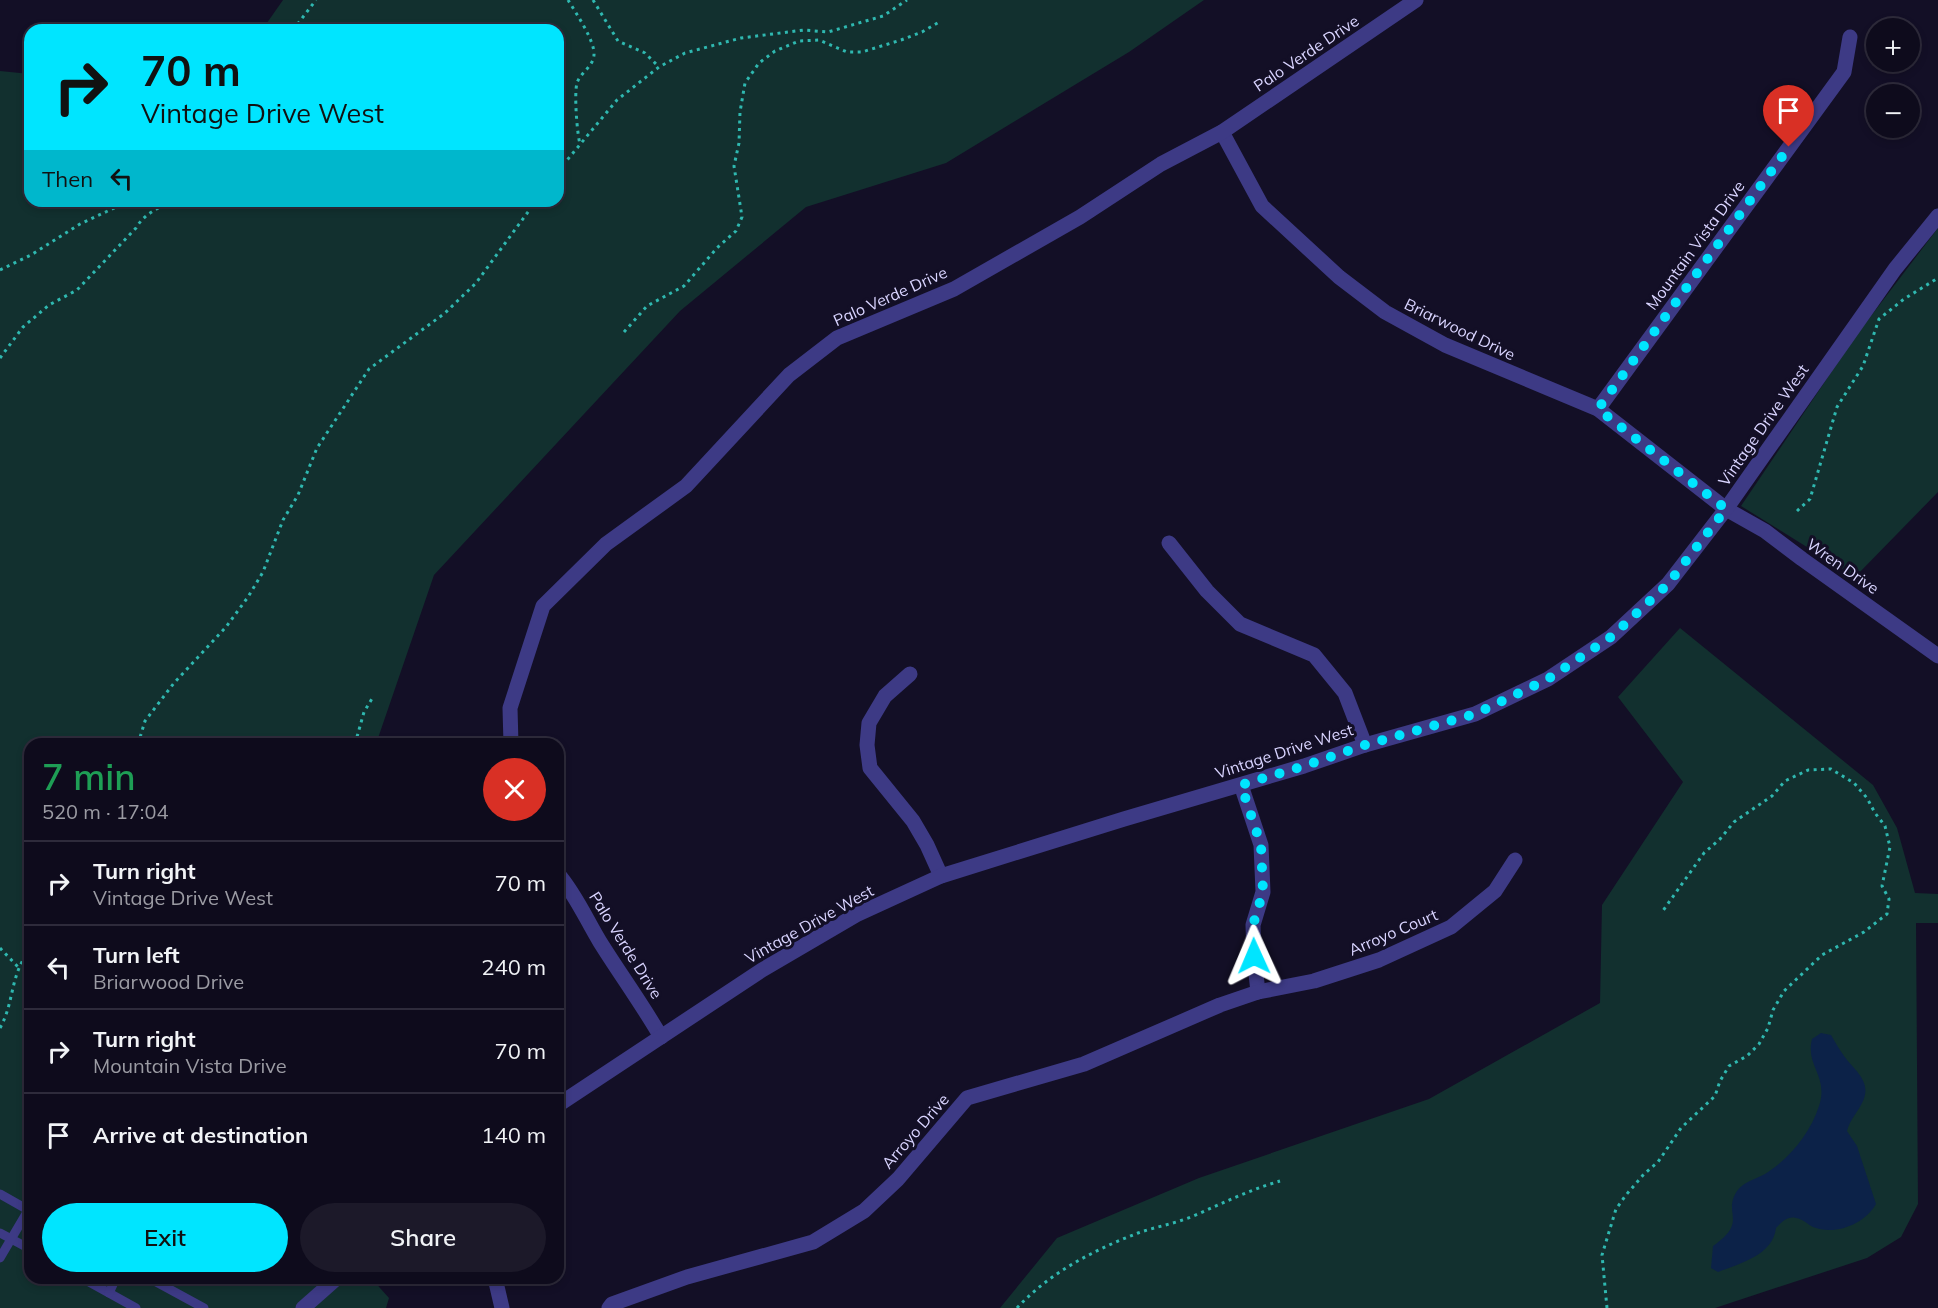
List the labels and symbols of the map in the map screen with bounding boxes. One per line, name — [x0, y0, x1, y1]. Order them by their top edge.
street label: Palo Verde Drive — [1250, 10, 1362, 96]
pin — [1763, 85, 1814, 147]
street label: Mountain Vista Drive — [1641, 176, 1749, 314]
street label: Palo Verde Drive — [830, 262, 950, 330]
street label: Briarwood Drive — [1401, 294, 1519, 364]
street label: Vintage Drive West — [1714, 360, 1813, 490]
street label: Wren Drive — [1803, 534, 1883, 598]
street label: Vintage Drive West — [1212, 719, 1356, 783]
street label: Vintage Drive West — [741, 880, 877, 968]
street label: Palo Verde Drive — [585, 888, 667, 1002]
street label: Arroyo Court — [1346, 904, 1441, 960]
position arrow — [1222, 924, 1286, 988]
street label: Arroyo Drive — [877, 1089, 953, 1173]

